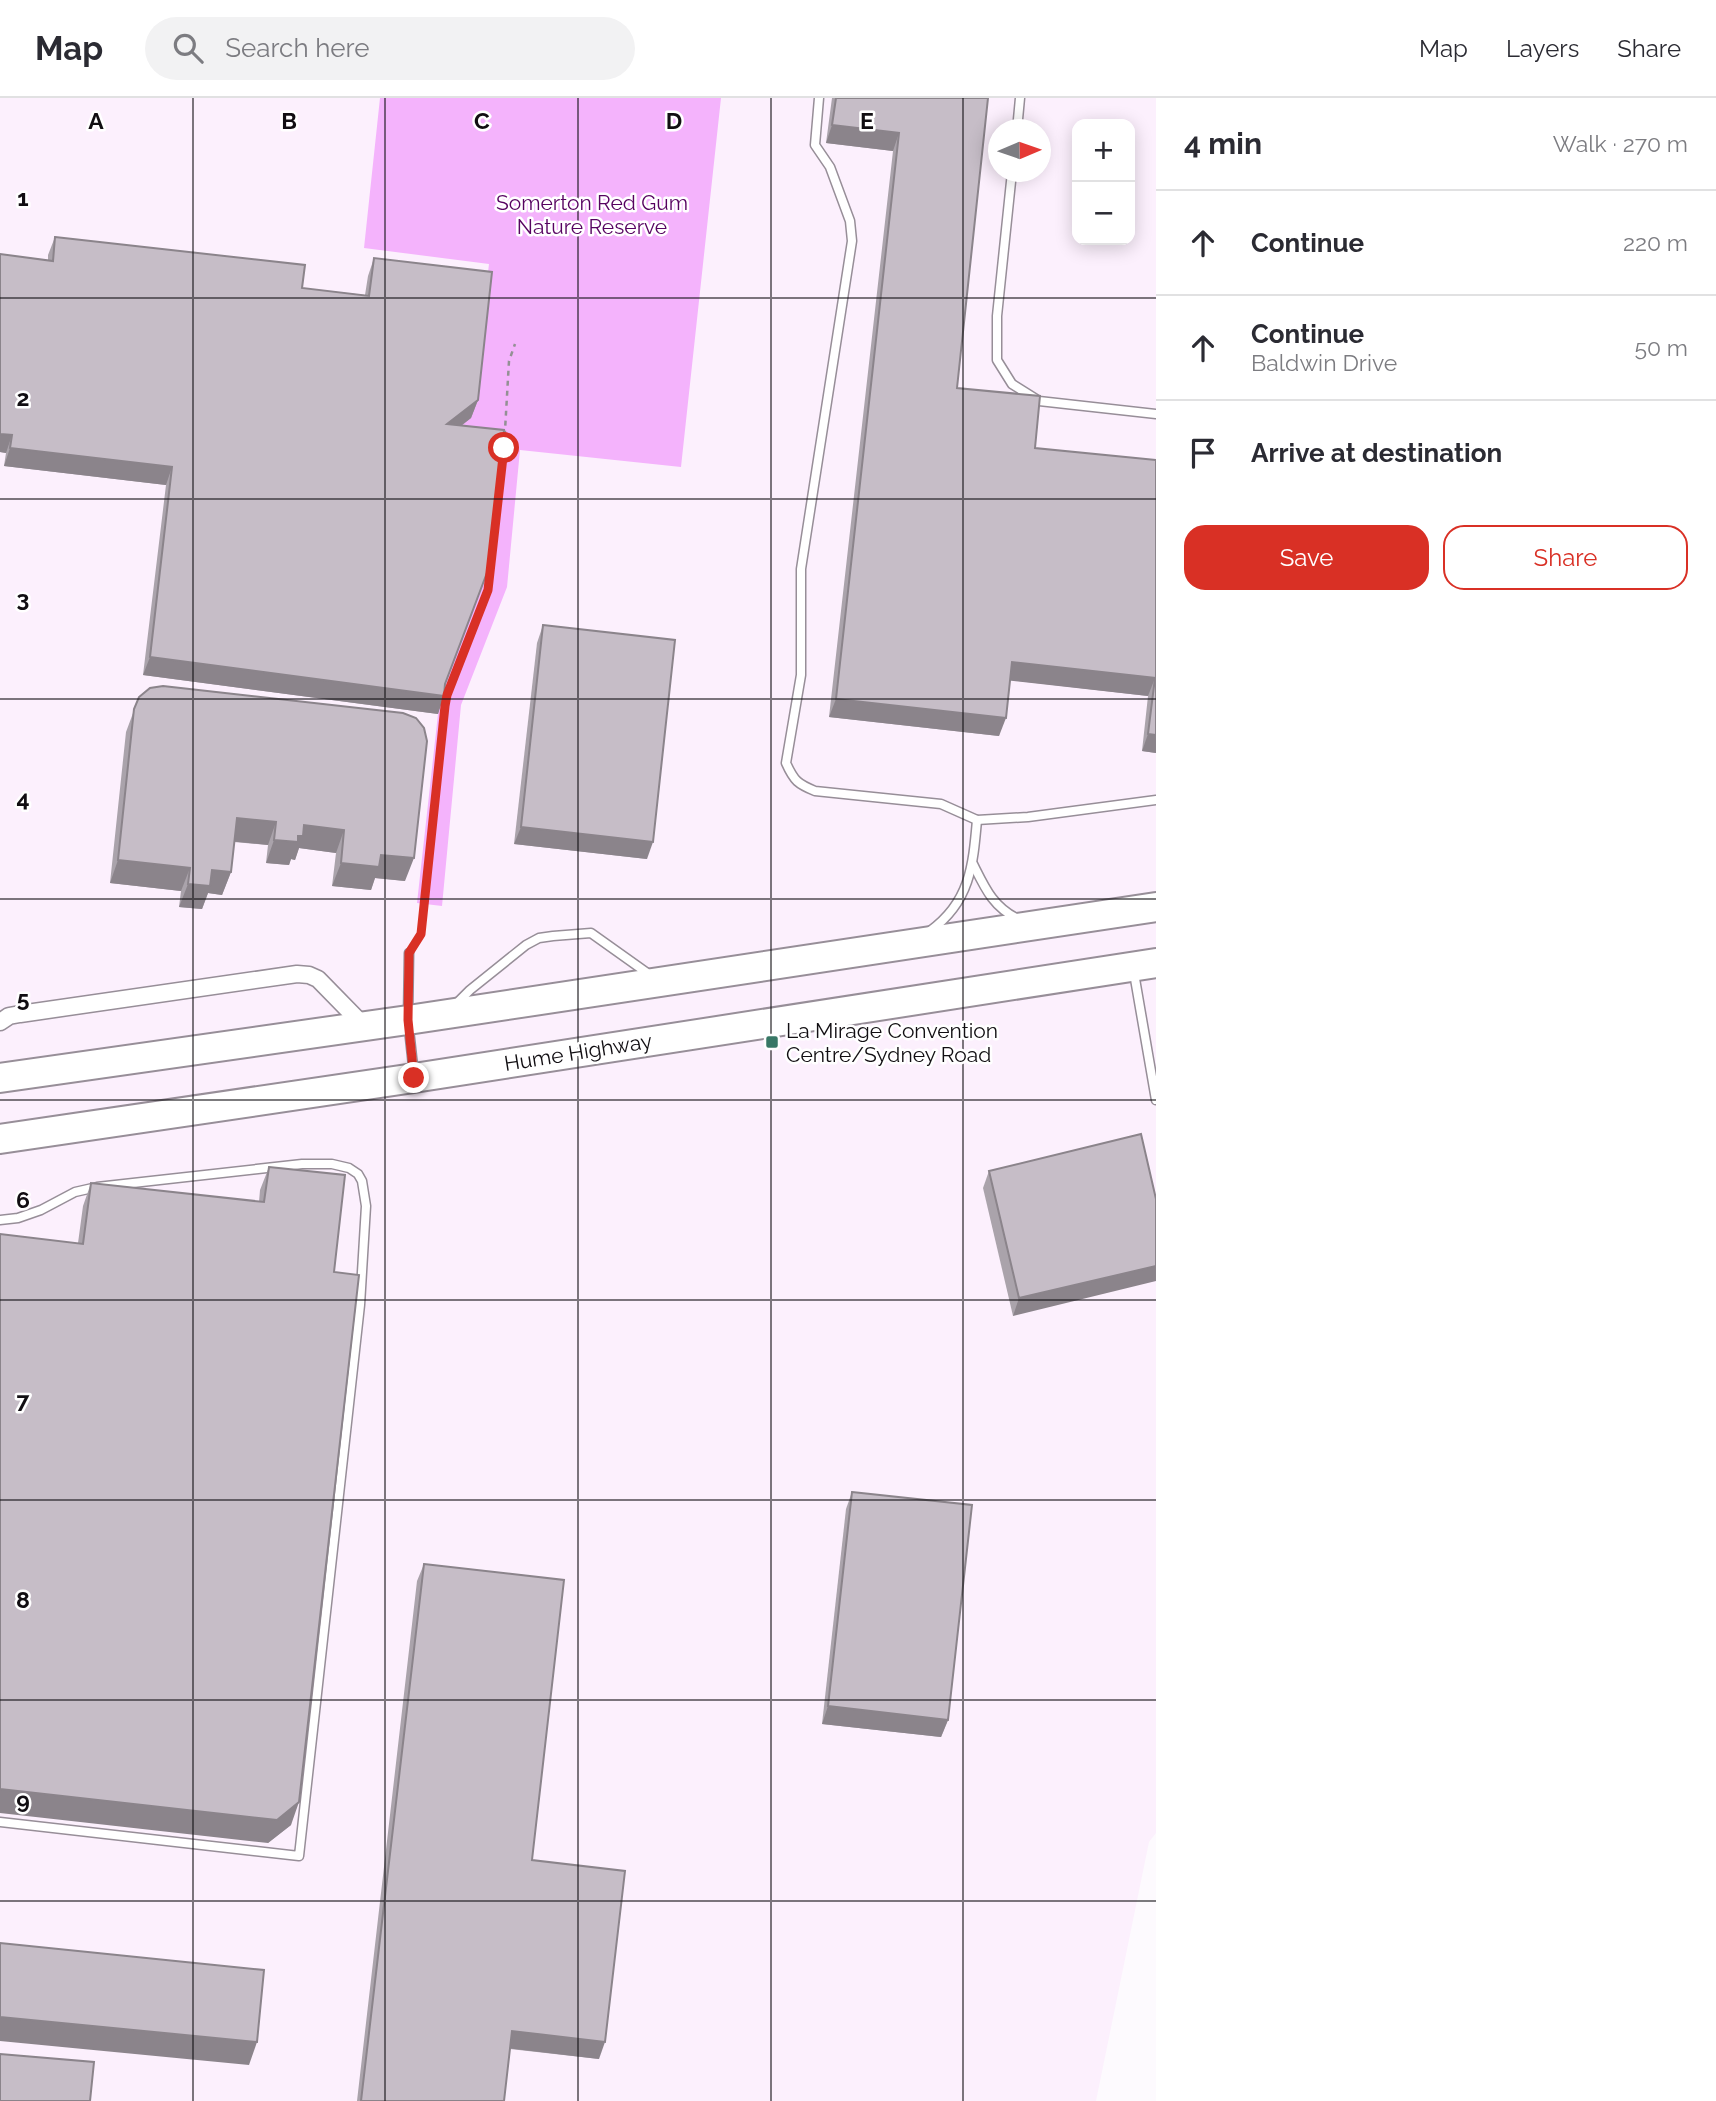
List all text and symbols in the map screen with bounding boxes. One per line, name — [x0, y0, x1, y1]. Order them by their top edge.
search box — [145, 17, 635, 80]
text: Map — [35, 29, 103, 68]
icon: search — [169, 29, 207, 67]
text: Search here — [225, 33, 370, 63]
text: Map — [1419, 34, 1468, 63]
text: Layers — [1506, 34, 1579, 63]
text: Share — [1617, 34, 1681, 63]
text: A — [88, 107, 104, 134]
text: B — [281, 107, 297, 134]
text: C — [474, 107, 490, 134]
text: D — [666, 107, 682, 134]
text: E — [860, 107, 874, 134]
north arrow — [988, 119, 1051, 182]
map controls — [1072, 119, 1135, 245]
button: + — [1072, 119, 1135, 182]
text: 4 min — [1184, 126, 1262, 161]
text: Walk · 270 m — [1553, 130, 1688, 157]
button: − — [1072, 182, 1135, 245]
text: 1 — [17, 184, 29, 211]
park label: Somerton Red Gum Nature Reserve — [496, 190, 688, 239]
icon: ahead — [1184, 224, 1222, 262]
text: Continue — [1251, 228, 1364, 258]
text: 220 m — [1623, 229, 1688, 256]
text: Continue — [1251, 319, 1364, 349]
icon: ahead — [1184, 329, 1222, 367]
text: 50 m — [1634, 334, 1688, 361]
text: Baldwin Drive — [1251, 349, 1397, 376]
text: 2 — [17, 384, 29, 411]
route start — [488, 432, 519, 463]
icon: arrive — [1184, 434, 1222, 472]
text: Arrive at destination — [1251, 438, 1502, 468]
button: Save — [1184, 525, 1429, 590]
button: Share — [1443, 525, 1688, 590]
text: 3 — [17, 585, 29, 612]
text: 4 — [16, 785, 30, 812]
text: 5 — [17, 985, 30, 1012]
place label: La Mirage Convention Centre/Sydney Road — [786, 1018, 998, 1067]
street label: Hume Highway — [502, 1028, 654, 1076]
marker: La Mirage Convention Centre/Sydney Road — [764, 1034, 780, 1050]
route end — [398, 1062, 429, 1093]
text: 6 — [16, 1186, 30, 1213]
text: 7 — [17, 1386, 30, 1413]
text: 8 — [16, 1586, 30, 1613]
text: 9 — [16, 1787, 30, 1814]

